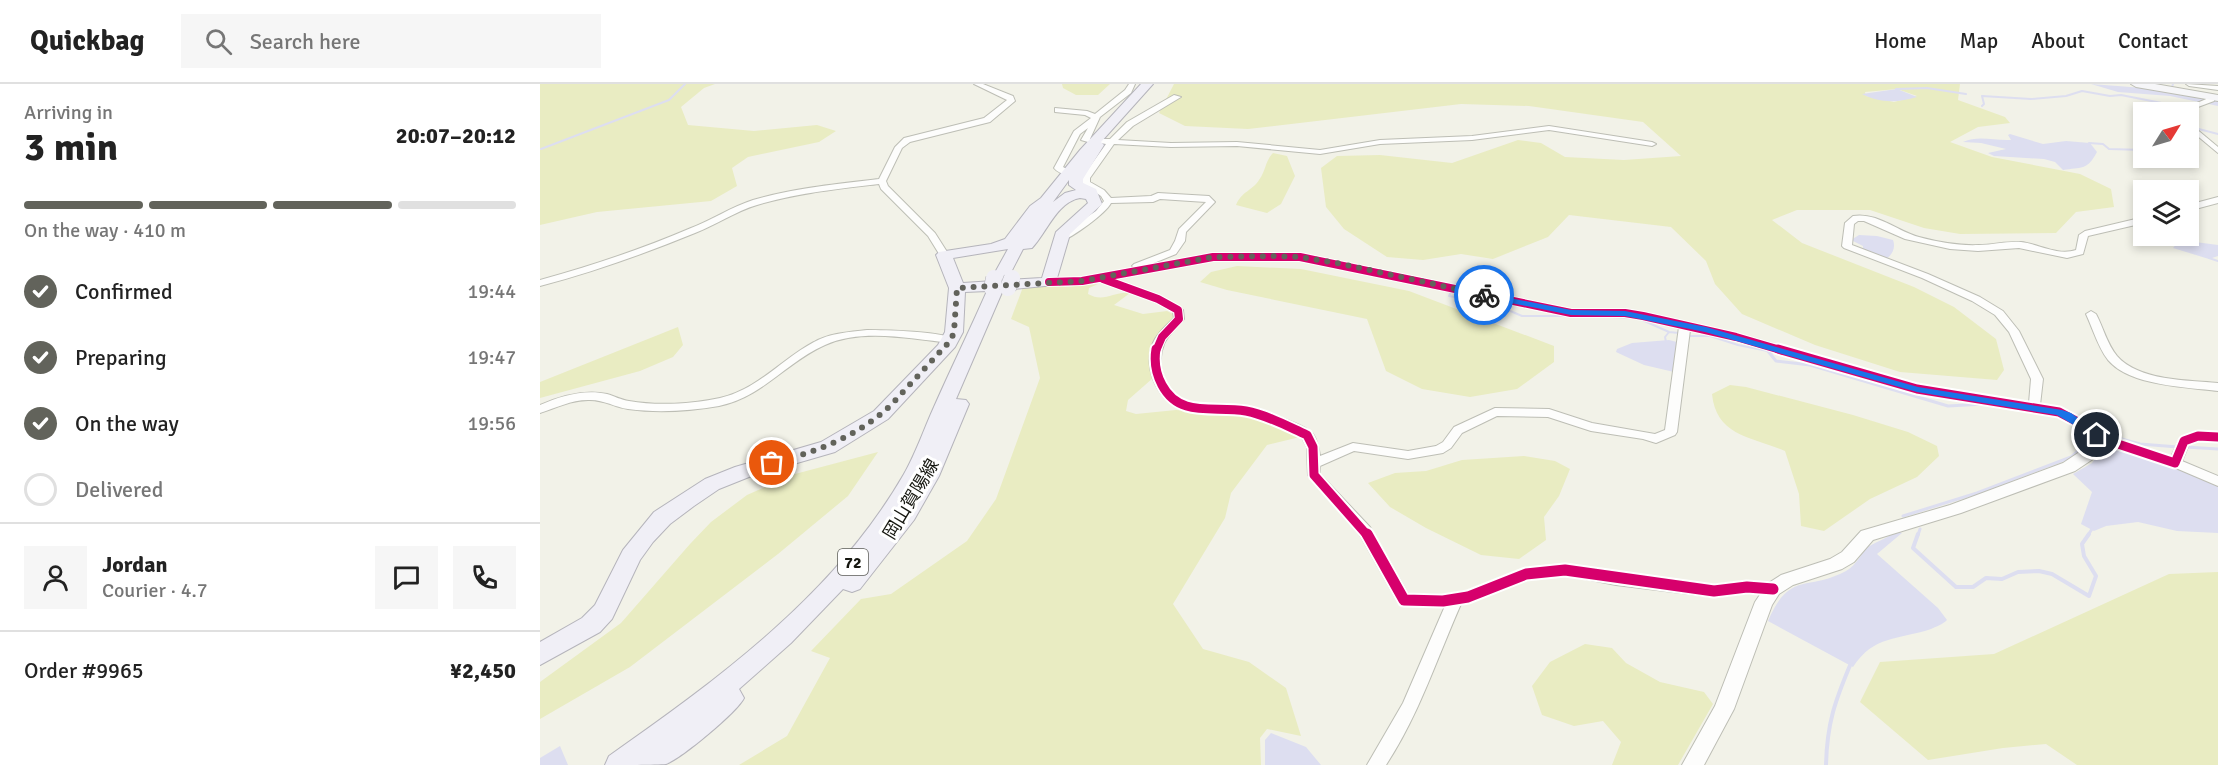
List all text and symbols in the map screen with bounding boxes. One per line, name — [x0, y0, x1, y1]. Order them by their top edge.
search box — [181, 14, 601, 68]
text: Quickbag — [30, 24, 145, 58]
icon: search — [202, 25, 235, 58]
text: Search here — [250, 28, 361, 55]
text: Home — [1874, 28, 1927, 54]
text: Map — [1960, 28, 1998, 54]
text: About — [2031, 28, 2085, 54]
text: Contact — [2118, 28, 2188, 54]
text: Arriving in — [24, 100, 113, 125]
north arrow — [2133, 102, 2199, 168]
map controls — [2133, 102, 2199, 246]
text: 20:07–20:12 — [396, 122, 516, 149]
text: 3 min — [24, 123, 118, 171]
button: layers — [2133, 180, 2199, 246]
text: On the way · 410 m — [24, 218, 186, 243]
courier — [1454, 265, 1514, 325]
icon: check — [24, 275, 57, 308]
text: Confirmed — [75, 278, 173, 305]
text: 19:44 — [467, 279, 516, 304]
icon: bike — [1468, 279, 1501, 312]
icon: check — [24, 341, 57, 374]
text: Preparing — [75, 344, 167, 371]
text: 19:47 — [467, 345, 516, 370]
icon: check — [24, 407, 57, 440]
pin — [2071, 409, 2122, 460]
text: On the way — [75, 410, 179, 437]
text: 19:56 — [467, 411, 516, 436]
icon: home — [2080, 418, 2113, 451]
pin — [746, 437, 797, 488]
icon: bag — [755, 446, 788, 479]
street label: 岡山賀陽線 — [878, 455, 944, 543]
text: Delivered — [75, 476, 163, 503]
button: person — [24, 546, 87, 609]
button: chat — [375, 546, 438, 609]
button: phone — [453, 546, 516, 609]
road number: 72 — [838, 549, 868, 575]
text: Jordan — [102, 551, 168, 578]
text: Courier · 4.7 — [102, 578, 208, 603]
text: Order #9965 — [24, 657, 144, 684]
text: ¥2,450 — [450, 657, 516, 684]

